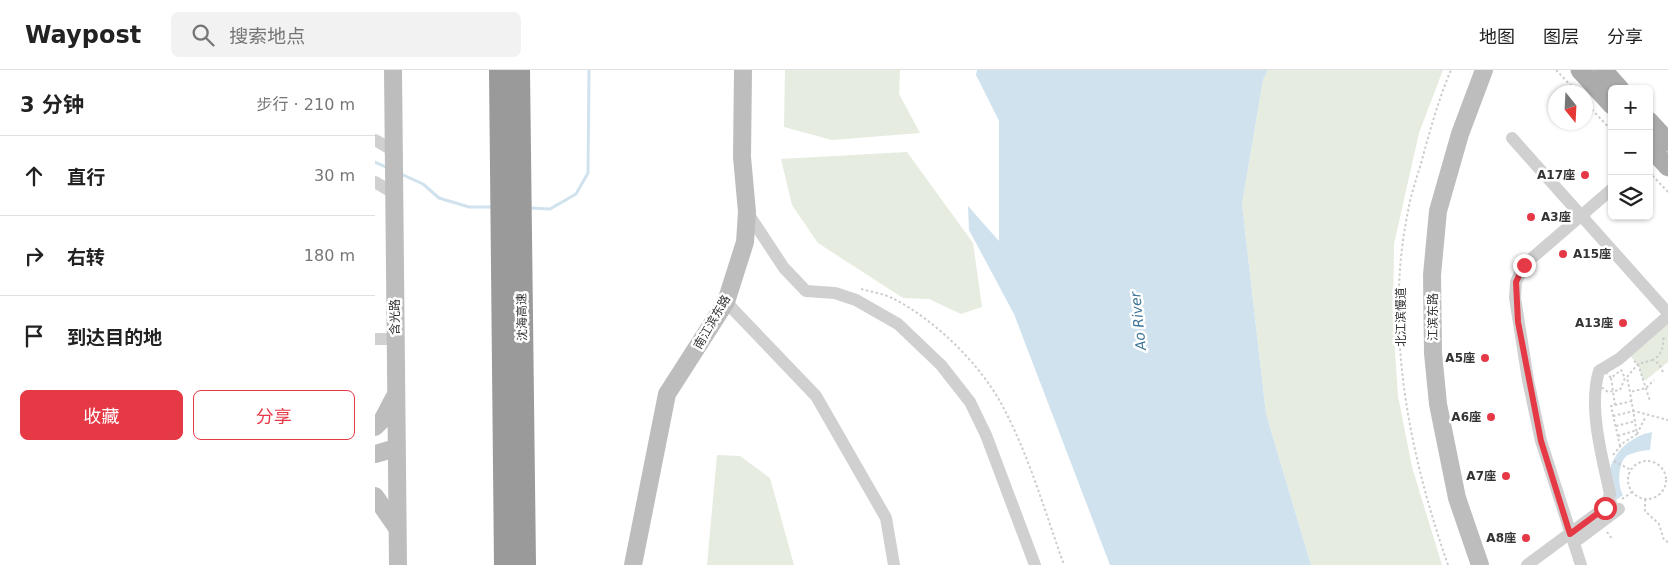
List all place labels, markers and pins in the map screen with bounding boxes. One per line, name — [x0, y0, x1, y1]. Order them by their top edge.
place label: A17座 — [1537, 168, 1575, 182]
marker: A17座 — [1579, 169, 1591, 181]
place label: A3座 — [1541, 210, 1571, 224]
marker: A3座 — [1525, 211, 1537, 223]
place label: A15座 — [1573, 247, 1611, 261]
marker: A15座 — [1557, 248, 1569, 260]
place label: A13座 — [1575, 316, 1613, 330]
marker: A13座 — [1617, 317, 1629, 329]
place label: A5座 — [1445, 351, 1475, 365]
marker: A5座 — [1479, 352, 1491, 364]
place label: A6座 — [1451, 410, 1481, 424]
marker: A6座 — [1485, 411, 1497, 423]
place label: A7座 — [1466, 469, 1496, 483]
marker: A7座 — [1500, 470, 1512, 482]
place label: A8座 — [1486, 531, 1516, 545]
marker: A8座 — [1520, 532, 1532, 544]

